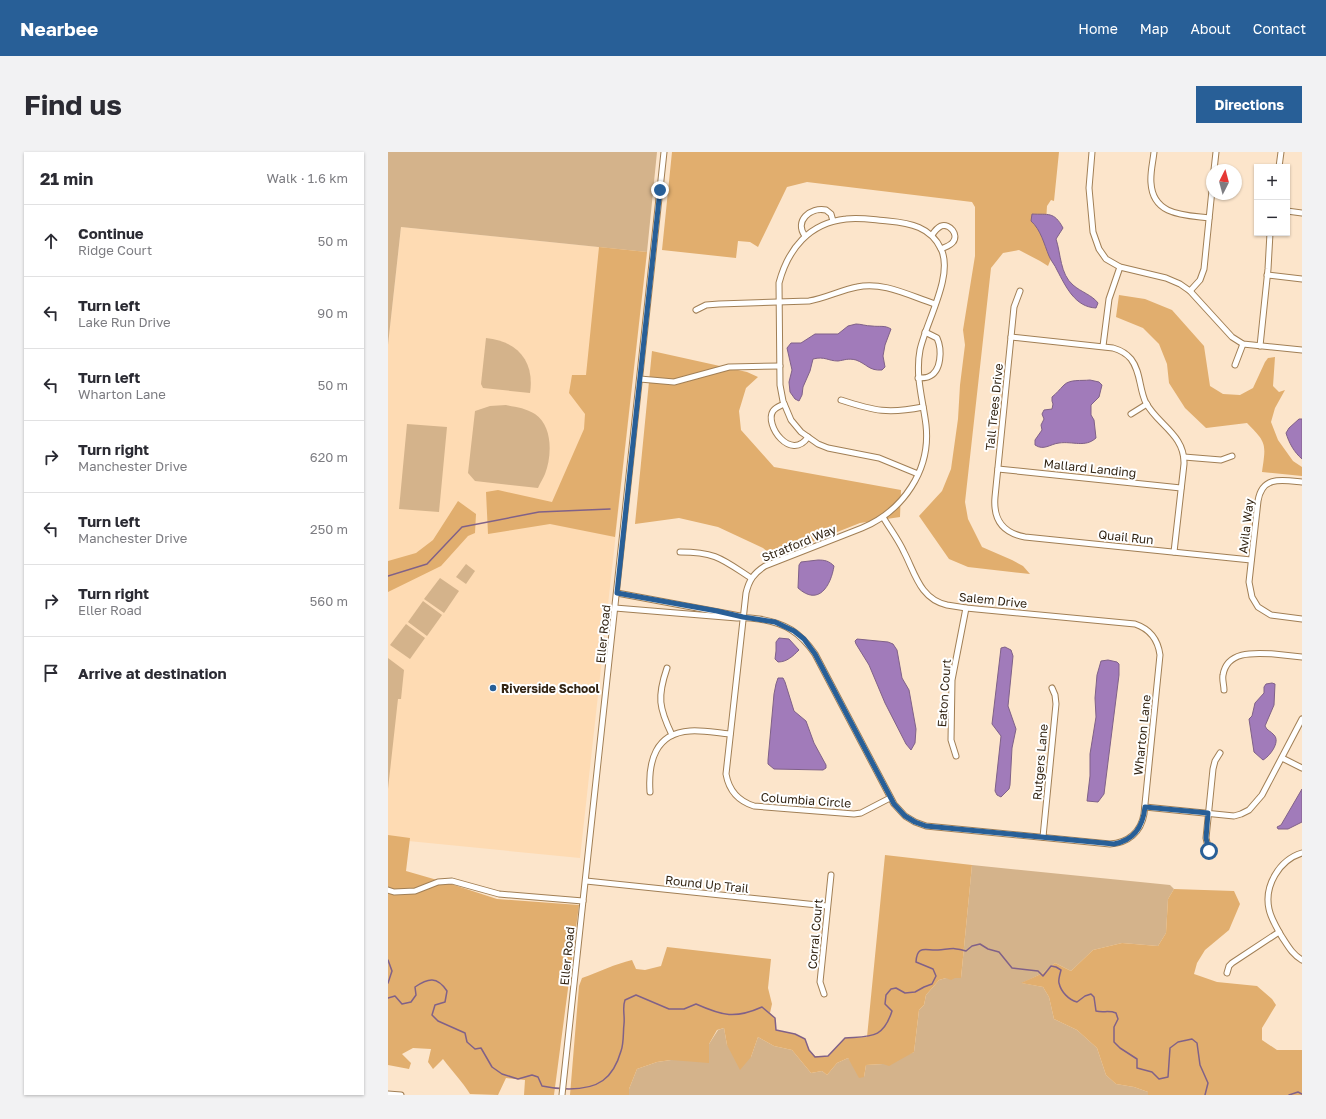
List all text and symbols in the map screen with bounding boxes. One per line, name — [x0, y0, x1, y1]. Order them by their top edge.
text: Nearbee — [20, 17, 98, 40]
text: Home — [1078, 20, 1118, 37]
text: Map — [1140, 20, 1168, 37]
text: About — [1190, 20, 1231, 37]
text: Contact — [1253, 20, 1306, 37]
button: Directions — [1196, 86, 1302, 123]
text: Find us — [24, 88, 122, 121]
north arrow — [1206, 164, 1242, 200]
map controls — [1254, 164, 1290, 236]
button: + — [1254, 164, 1290, 200]
text: 21 min — [40, 168, 93, 189]
text: Walk · 1.6 km — [267, 170, 348, 186]
route end — [651, 181, 669, 199]
button: − — [1254, 200, 1290, 236]
text: Continue — [78, 224, 144, 242]
icon: ahead — [40, 230, 62, 252]
text: 50 m — [318, 233, 348, 249]
text: Ridge Court — [78, 242, 152, 258]
text: Turn left — [78, 296, 140, 314]
icon: left — [40, 302, 62, 324]
text: 90 m — [317, 305, 348, 321]
text: Lake Run Drive — [78, 314, 171, 330]
street label: Tall Trees Drive — [982, 363, 1006, 451]
text: Turn left — [78, 368, 140, 386]
icon: left — [40, 374, 62, 396]
text: 50 m — [318, 377, 348, 393]
text: Wharton Lane — [78, 386, 166, 402]
text: Turn right — [78, 440, 149, 458]
icon: right — [40, 446, 62, 468]
text: 620 m — [310, 449, 348, 465]
street label: Mallard Landing — [1043, 456, 1137, 480]
text: Manchester Drive — [78, 458, 187, 474]
street label: Avila Way — [1235, 497, 1257, 554]
text: Turn left — [78, 512, 140, 530]
icon: left — [40, 518, 62, 540]
text: 250 m — [310, 521, 348, 537]
street label: Stratford Way — [760, 521, 839, 565]
street label: Quail Run — [1098, 527, 1154, 547]
text: Manchester Drive — [78, 530, 187, 546]
text: Turn right — [78, 584, 149, 602]
street label: Salem Drive — [958, 589, 1028, 611]
icon: right — [40, 590, 62, 612]
text: 560 m — [310, 593, 348, 609]
text: Eller Road — [78, 602, 142, 618]
street label: Eller Road — [592, 604, 614, 664]
street label: Eaton Court — [934, 658, 954, 728]
icon: arrive — [40, 662, 62, 684]
text: Arrive at destination — [78, 664, 227, 682]
place label: Riverside School — [501, 681, 599, 696]
marker: Riverside School — [488, 683, 498, 693]
street label: Wharton Lane — [1130, 694, 1154, 776]
street label: Rutgers Lane — [1029, 723, 1051, 801]
street label: Columbia Circle — [760, 789, 852, 811]
route start — [1200, 842, 1218, 860]
street label: Round Up Trail — [664, 872, 750, 896]
street label: Corral Court — [804, 898, 826, 970]
street label: Eller Road — [556, 926, 578, 986]

